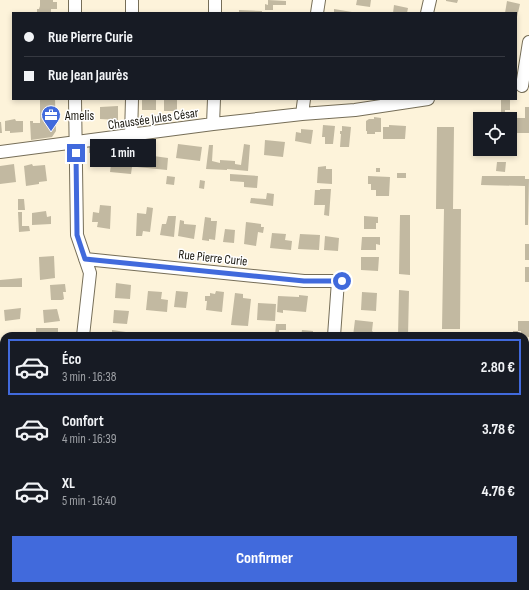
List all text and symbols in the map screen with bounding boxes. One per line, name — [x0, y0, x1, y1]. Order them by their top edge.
text: Rue Pierre Curie — [48, 28, 133, 47]
text: Rue Jean Jaurès — [48, 66, 128, 85]
office icon: Amelis — [40, 104, 62, 132]
street label: Chaussée Jules César — [107, 105, 200, 133]
place label: Amelis — [64, 108, 94, 124]
map controls — [473, 112, 517, 156]
button: locate — [473, 112, 517, 156]
callout: 1 min — [90, 139, 156, 167]
route end — [67, 144, 85, 162]
text: 1 min — [111, 145, 135, 161]
street label: Rue Pierre Curie — [178, 246, 248, 270]
route start — [333, 272, 351, 290]
icon: car — [14, 349, 50, 385]
text: Éco — [62, 350, 81, 369]
text: 2.80 € — [481, 358, 515, 377]
text: 3 min · 16:38 — [62, 369, 116, 385]
icon: car — [14, 411, 50, 447]
text: Confort — [62, 412, 104, 431]
text: 3.78 € — [482, 420, 515, 439]
text: 4 min · 16:39 — [62, 431, 116, 447]
icon: car — [14, 473, 50, 509]
text: XL — [62, 474, 75, 493]
text: 4.76 € — [482, 482, 515, 501]
text: 5 min · 16:40 — [62, 493, 116, 509]
button: Confirmer — [12, 536, 517, 582]

